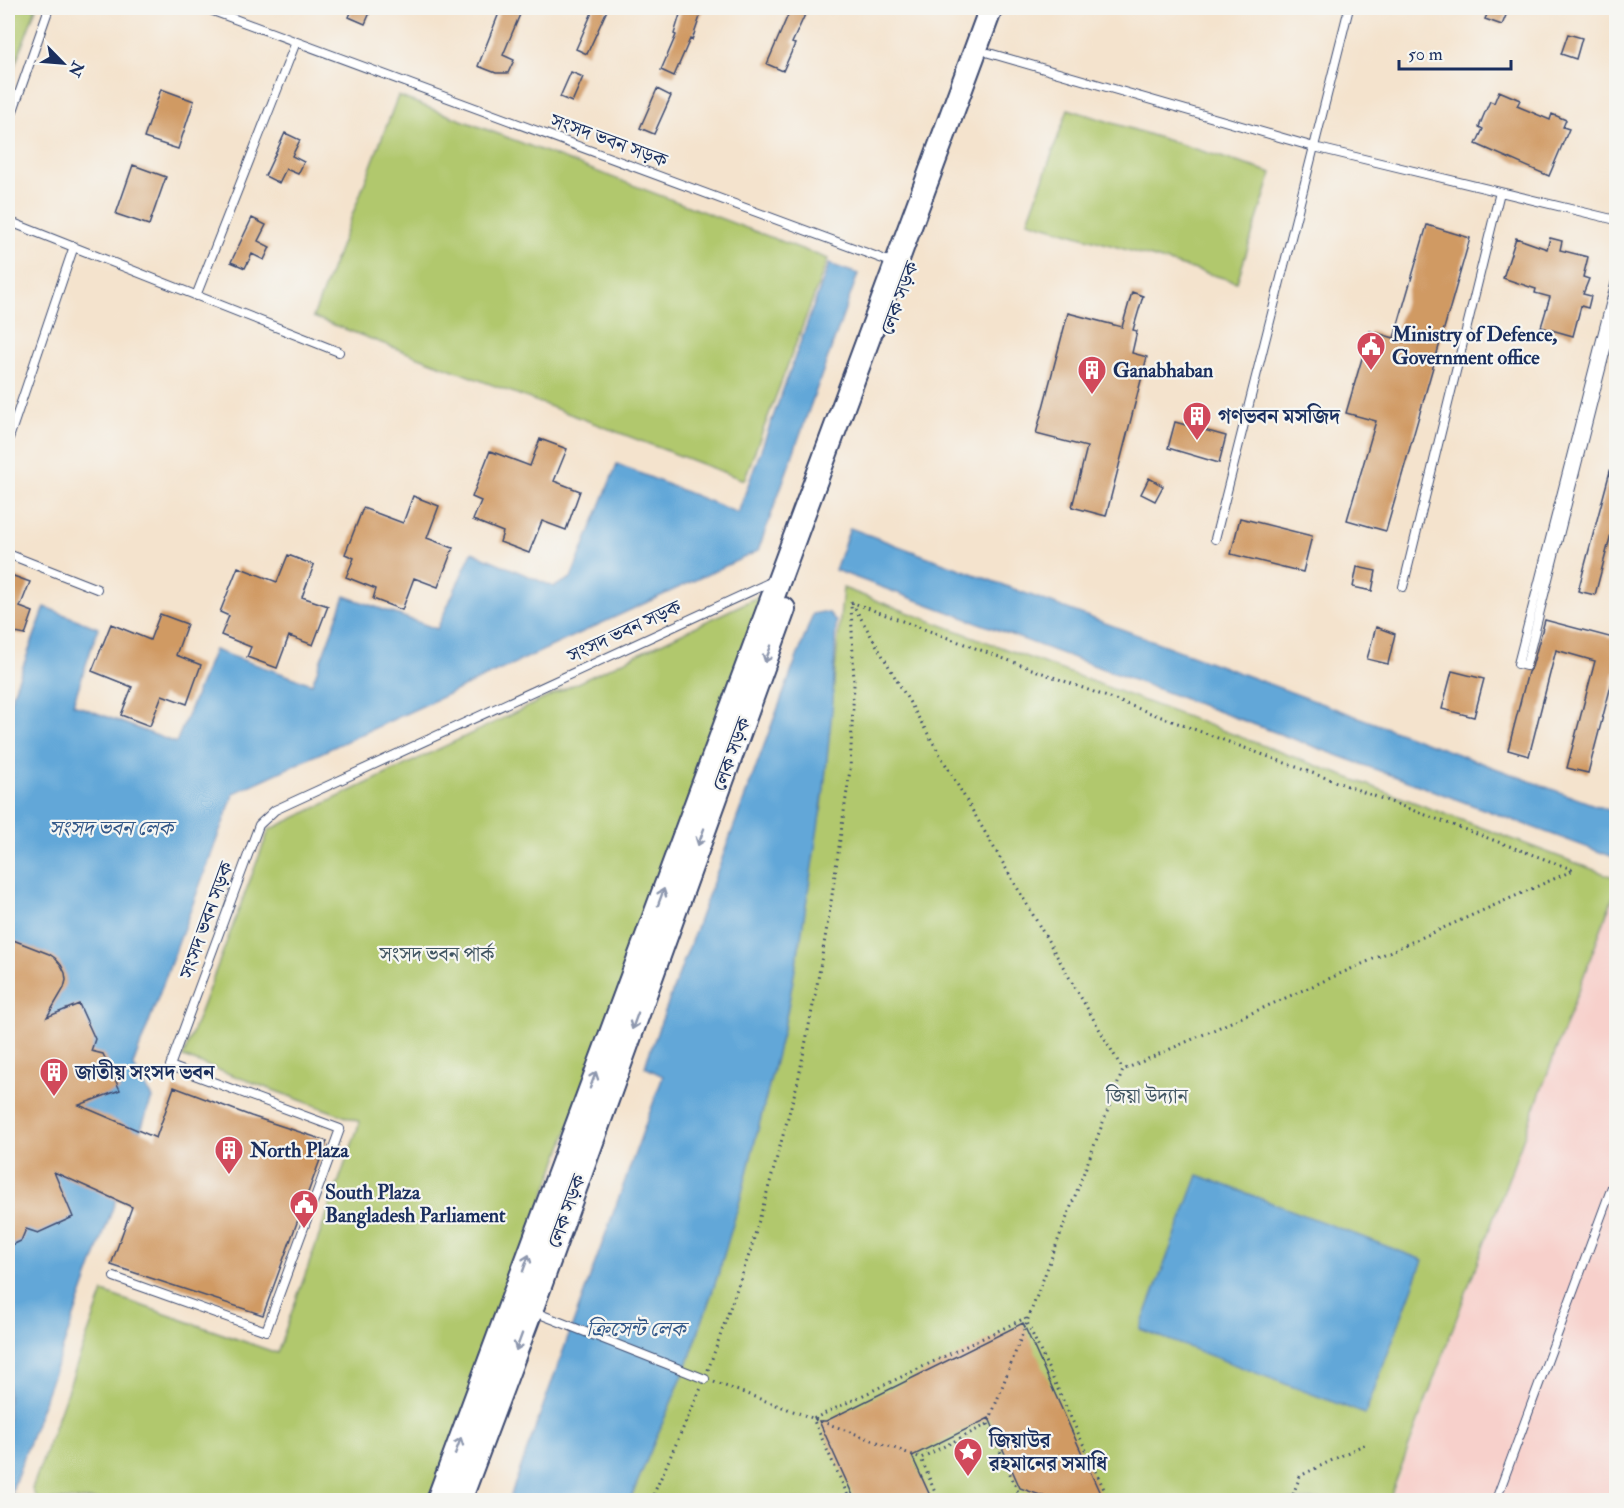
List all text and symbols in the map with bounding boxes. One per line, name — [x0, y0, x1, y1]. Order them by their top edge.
north arrow — [33, 33, 93, 93]
scale bar — [1399, 33, 1512, 71]
text: 50 m — [1408, 43, 1443, 66]
text: N — [63, 57, 88, 80]
street label: সংসদ ভবন সড়ক — [546, 107, 672, 173]
street label: লেক সড়ক — [875, 257, 925, 339]
place label: Ministry of Defence, Government office — [1391, 322, 1557, 370]
public building icon: Ministry of Defence, Government office — [1355, 330, 1387, 372]
building icon: Ganabhaban — [1076, 354, 1108, 396]
place label: Ganabhaban — [1113, 358, 1214, 383]
building icon: গণভবন মসজিদ — [1181, 400, 1213, 442]
place label: গণভবন মসজিদ — [1218, 403, 1341, 429]
street label: সংসদ ভবন সড়ক — [563, 594, 686, 669]
one-way arrow — [761, 644, 772, 663]
street label: লেক সড়ক — [707, 713, 757, 795]
water label: সংসদ ভবন লেক — [49, 815, 177, 842]
one-way arrow — [694, 827, 705, 846]
street label: সংসদ ভবন সড়ক — [173, 857, 239, 983]
one-way arrow — [656, 888, 667, 907]
park label: সংসদ ভবন পার্ক — [379, 942, 495, 967]
one-way arrow — [628, 1011, 639, 1029]
building icon: জাতীয় সংসদ ভবন — [38, 1056, 70, 1098]
place label: জাতীয় সংসদ ভবন — [74, 1059, 216, 1085]
one-way arrow — [589, 1071, 600, 1090]
park label: জিয়া উদ্যান — [1105, 1083, 1189, 1109]
building icon: North Plaza — [213, 1134, 245, 1176]
place label: North Plaza — [249, 1138, 349, 1163]
street label: লেক সড়ক — [542, 1170, 592, 1252]
place label: South Plaza Bangladesh Parliament — [325, 1180, 506, 1229]
public building icon: South Plaza Bangladesh Parliament — [288, 1188, 320, 1230]
one-way arrow — [521, 1254, 532, 1273]
water label: ক্রিসেন্ট লেক — [586, 1316, 690, 1343]
one-way arrow — [512, 1332, 523, 1351]
place label: জিয়াউর রহমানের সমাধি — [988, 1427, 1108, 1476]
place icon: জিয়াউর রহমানের সমাধি — [952, 1436, 984, 1478]
one-way arrow — [453, 1437, 464, 1455]

